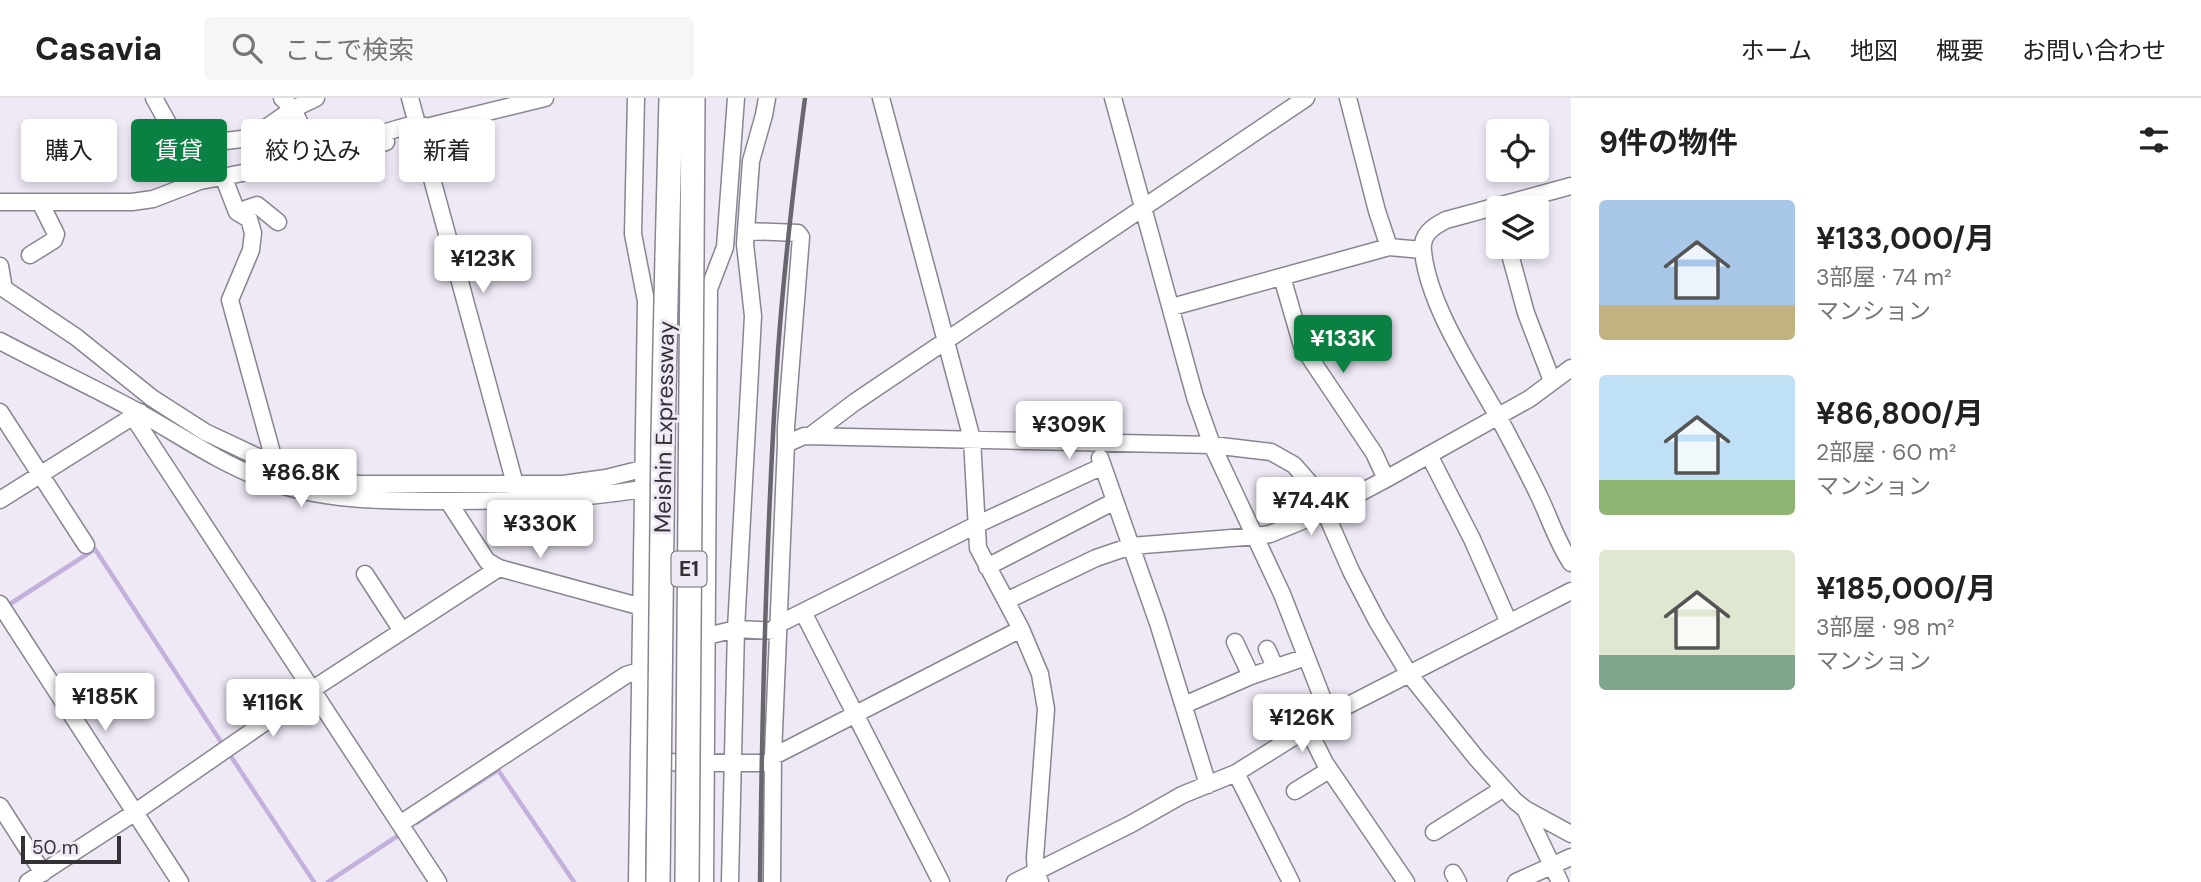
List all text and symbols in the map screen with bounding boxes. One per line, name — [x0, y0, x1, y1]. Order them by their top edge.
search box — [204, 17, 694, 80]
text: Casavia — [35, 27, 162, 70]
icon: search — [228, 29, 266, 67]
text: ここで検索 — [284, 33, 414, 67]
text: ホーム — [1741, 35, 1812, 66]
text: 地図 — [1850, 35, 1898, 66]
text: 概要 — [1936, 35, 1984, 66]
text: お問い合わせ — [2022, 35, 2166, 66]
chip: 購入 — [21, 119, 117, 182]
chip: 賃貸 — [131, 119, 227, 182]
chip: 絞り込み — [241, 119, 385, 182]
chip: 新着 — [399, 119, 495, 182]
map controls — [1486, 119, 1549, 259]
button: locate — [1486, 119, 1549, 182]
icon: filters — [2135, 121, 2173, 159]
text: 9件の物件 — [1599, 123, 1738, 162]
button: layers — [1486, 196, 1549, 259]
text: ¥133,000/月 — [1816, 219, 1995, 258]
icon: home — [1655, 228, 1739, 312]
pin: ¥123K — [434, 236, 532, 295]
text: ¥123K — [450, 243, 516, 273]
text: 3部屋 · 74 m² — [1816, 262, 1951, 292]
text: マンション — [1816, 296, 1931, 326]
pin: ¥133K — [1294, 316, 1392, 375]
street label: Meishin Expressway — [647, 320, 681, 533]
text: ¥133K — [1310, 323, 1376, 353]
text: ¥86,800/月 — [1816, 394, 1984, 433]
pin: ¥309K — [1020, 402, 1118, 461]
icon: home — [1655, 403, 1739, 487]
text: ¥309K — [1032, 409, 1106, 439]
text: 2部屋 · 60 m² — [1816, 437, 1956, 467]
pin: ¥86.8K — [244, 450, 358, 509]
text: ¥86.8K — [262, 457, 340, 487]
text: マンション — [1816, 471, 1931, 501]
pin: ¥74.4K — [1254, 478, 1368, 537]
text: ¥74.4K — [1272, 485, 1350, 515]
pin: ¥330K — [491, 500, 589, 560]
text: ¥330K — [503, 508, 577, 538]
road number: E1 — [672, 552, 706, 587]
text: ¥185,000/月 — [1816, 569, 1996, 608]
icon: home — [1655, 578, 1739, 662]
text: 3部屋 · 98 m² — [1816, 612, 1955, 642]
text: マンション — [1816, 646, 1931, 676]
pin: ¥185K — [56, 674, 154, 733]
pin: ¥116K — [224, 680, 322, 739]
text: ¥185K — [71, 681, 139, 711]
text: ¥116K — [242, 687, 304, 717]
pin: ¥126K — [1253, 694, 1351, 754]
text: ¥126K — [1269, 702, 1335, 732]
scale bar — [21, 833, 121, 865]
text: 50 m — [32, 835, 79, 860]

